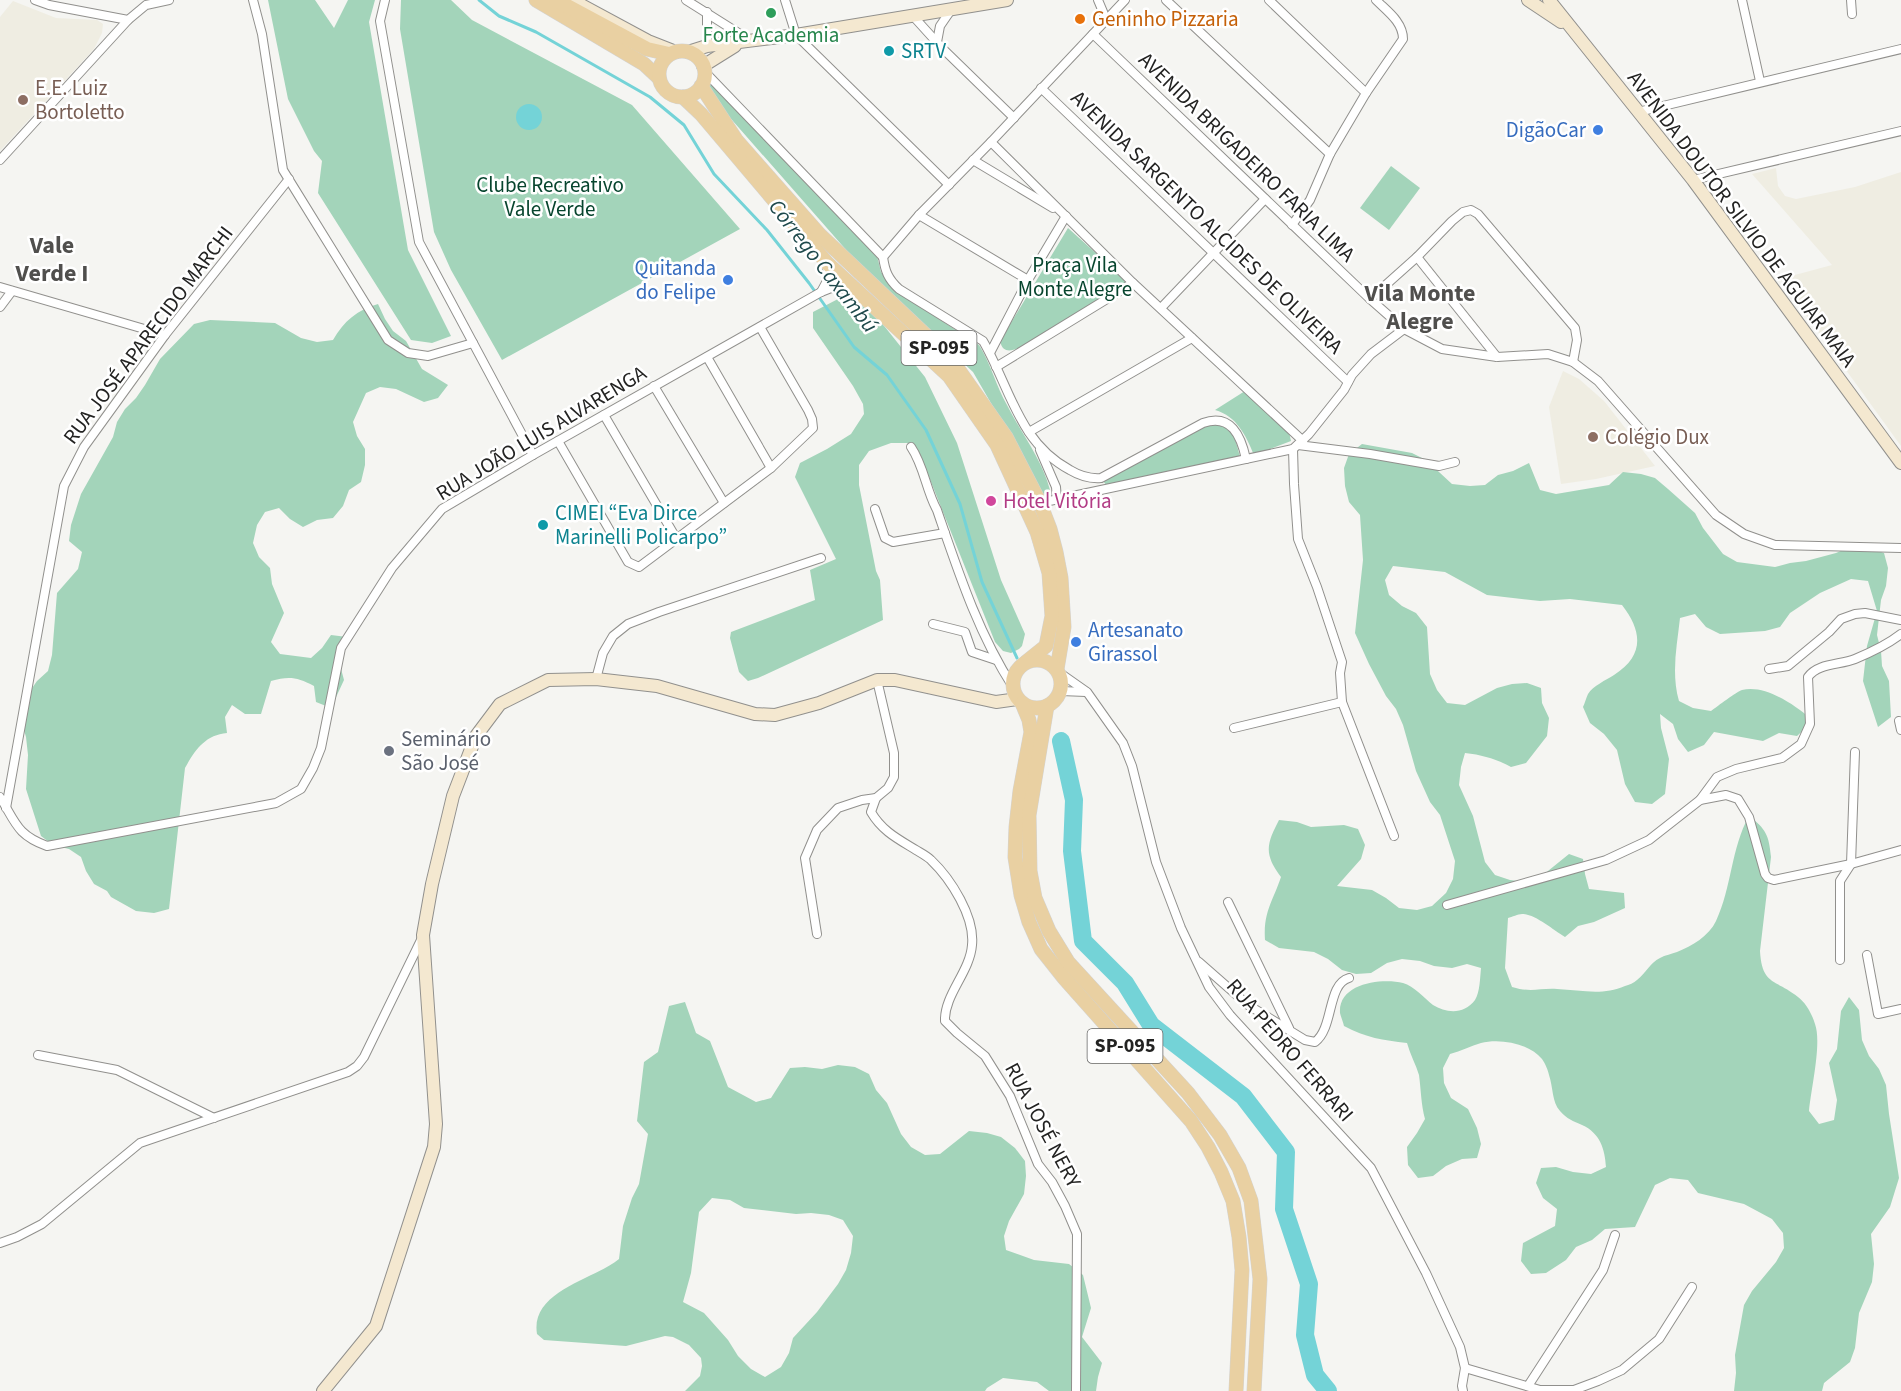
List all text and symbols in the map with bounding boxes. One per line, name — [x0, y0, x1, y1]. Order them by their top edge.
place label: Geninho Pizzaria — [1092, 4, 1239, 34]
marker: Forte Academia — [764, 6, 778, 20]
marker: Geninho Pizzaria — [1073, 12, 1087, 26]
place label: Forte Academia — [703, 20, 839, 50]
place label: SRTV — [901, 36, 946, 66]
marker: SRTV — [882, 44, 896, 58]
street label: AVENIDA BRIGADEIRO FARIA LIMA — [1132, 45, 1362, 269]
street label: AVENIDA DOUTOR SILVIO DE AGUIAR MAIA — [1620, 65, 1864, 374]
place label: E.E. Luiz Bortoletto — [35, 73, 125, 127]
street label: AVENIDA SARGENTO ALCIDES DE OLIVEIRA — [1064, 83, 1350, 361]
marker: E.E. Luiz Bortoletto — [16, 93, 30, 107]
place label: DigãoCar — [1506, 115, 1587, 145]
marker: DigãoCar — [1591, 123, 1605, 137]
park label: Clube Recreativo Vale Verde — [476, 170, 624, 224]
water label: Córrego Caxambú — [761, 192, 885, 340]
street label: RUA JOSÉ APARECIDO MARCHI — [56, 220, 240, 450]
district label: Vale Verde I — [15, 228, 88, 291]
park label: Praça Vila Monte Alegre — [1018, 250, 1132, 304]
place label: Quitanda do Felipe — [635, 253, 716, 307]
marker: Quitanda do Felipe — [721, 273, 735, 287]
district label: Vila Monte Alegre — [1364, 276, 1475, 339]
road number: SP-095 — [902, 331, 976, 365]
street label: RUA JOÃO LUIS ALVARENGA — [430, 358, 652, 508]
place label: Colégio Dux — [1605, 422, 1710, 452]
marker: Colégio Dux — [1586, 430, 1600, 444]
place label: Hotel Vitória — [1003, 486, 1112, 516]
marker: Hotel Vitória — [984, 494, 998, 508]
place label: CIMEI “Eva Dirce Marinelli Policarpo” — [555, 498, 727, 552]
marker: CIMEI “Eva Dirce Marinelli Policarpo” — [536, 518, 550, 532]
place label: Artesanato Girassol — [1088, 615, 1183, 669]
marker: Artesanato Girassol — [1069, 635, 1083, 649]
place label: Seminário São José — [401, 724, 491, 778]
marker: Seminário São José — [382, 744, 396, 758]
street label: RUA PEDRO FERRARI — [1219, 972, 1361, 1128]
road number: SP-095 — [1088, 1029, 1162, 1063]
street label: RUA JOSÉ NERY — [997, 1057, 1089, 1194]

